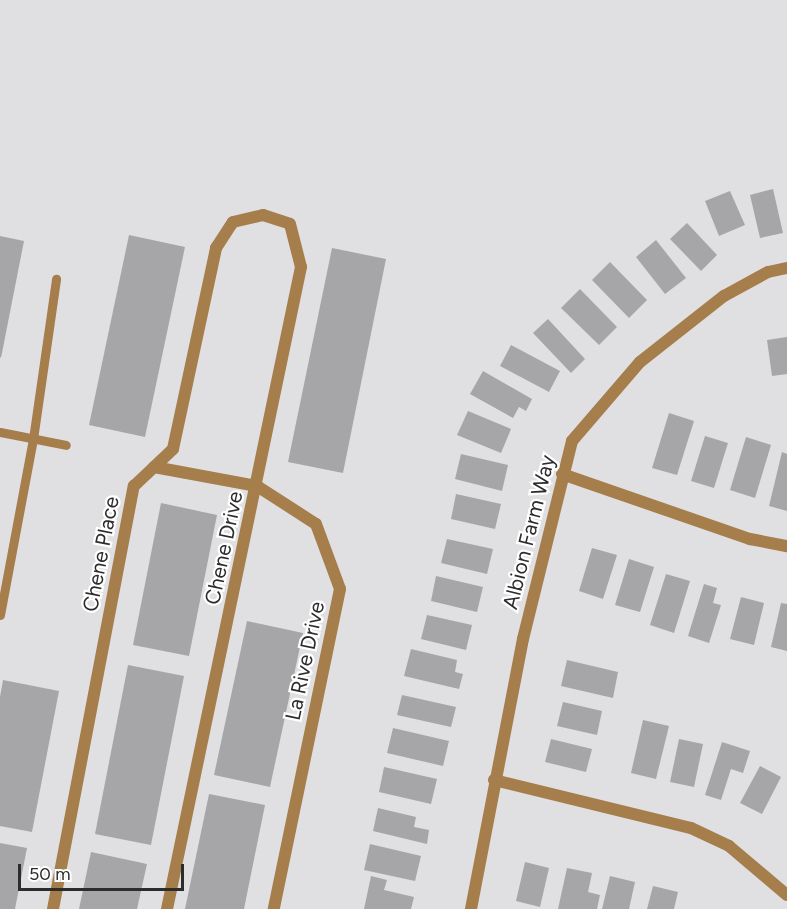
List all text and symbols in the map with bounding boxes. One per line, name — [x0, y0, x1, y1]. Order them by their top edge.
street label: Albion Farm Way — [498, 452, 560, 612]
street label: Chene Drive — [200, 489, 248, 607]
street label: Chene Place — [77, 494, 125, 614]
street label: La Rive Drive — [280, 599, 330, 723]
scale bar — [21, 852, 188, 890]
text: 50 m — [29, 863, 71, 885]

